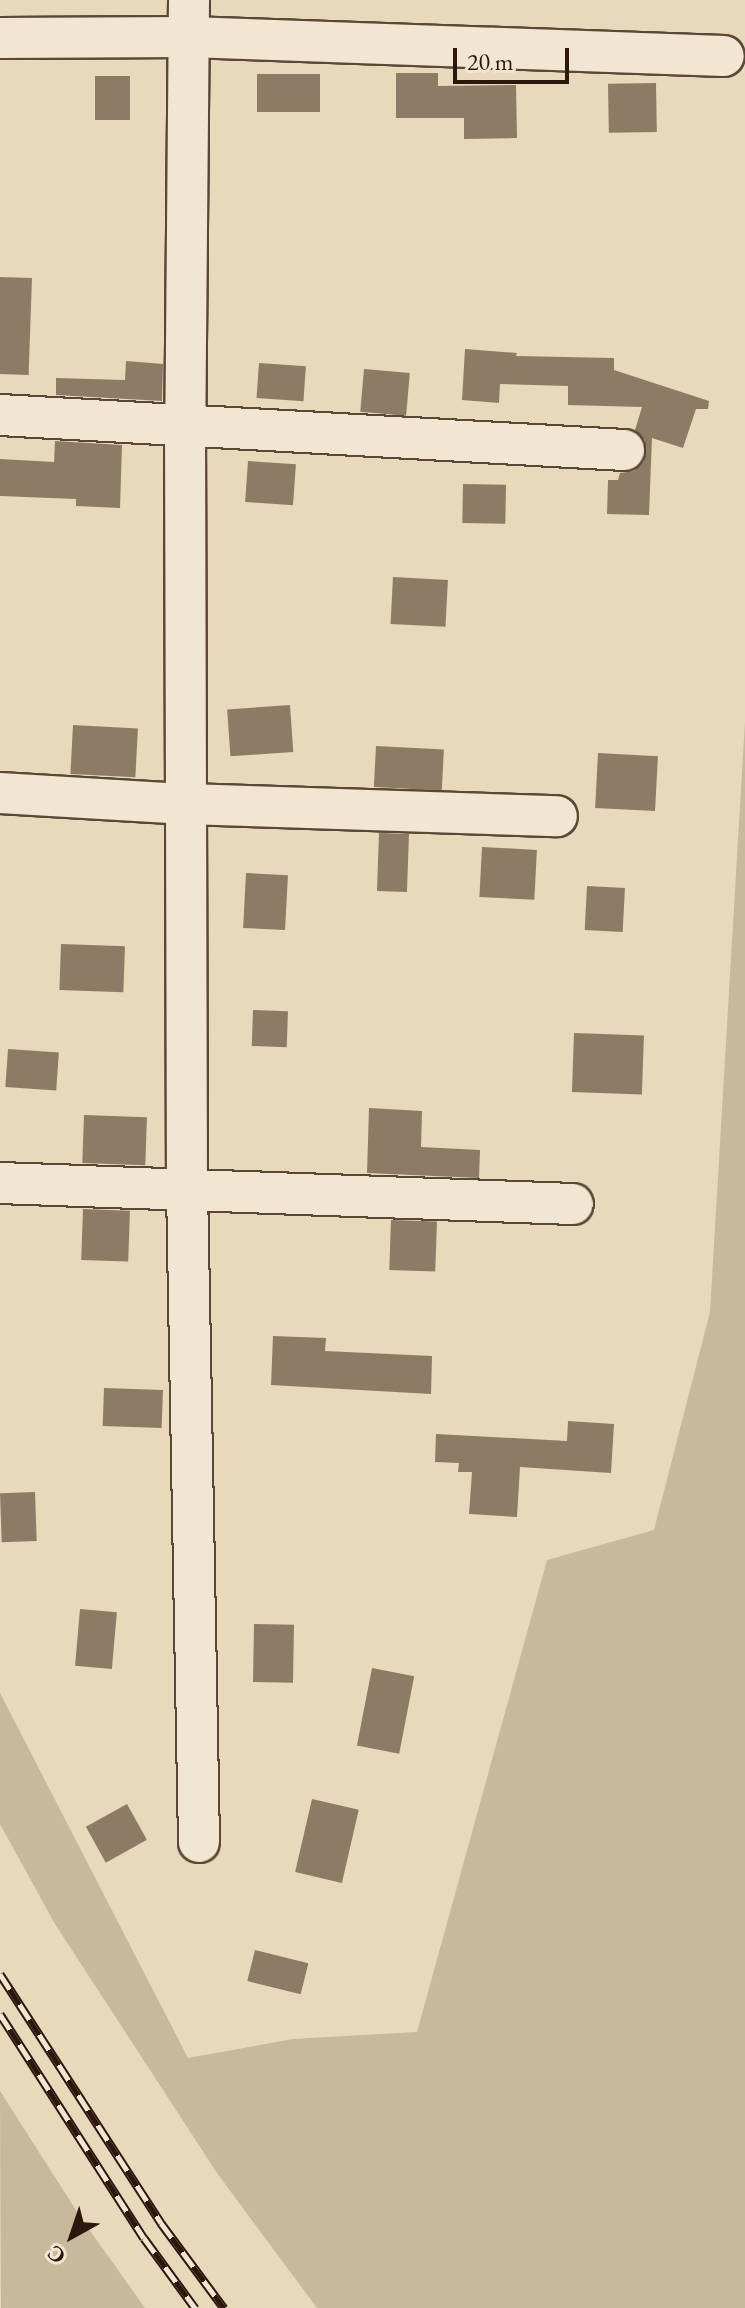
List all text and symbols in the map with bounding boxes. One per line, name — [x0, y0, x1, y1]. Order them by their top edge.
scale bar — [457, 32, 573, 82]
text: 20 m — [467, 46, 514, 77]
north arrow — [32, 2196, 112, 2276]
text: С — [41, 2239, 72, 2271]

